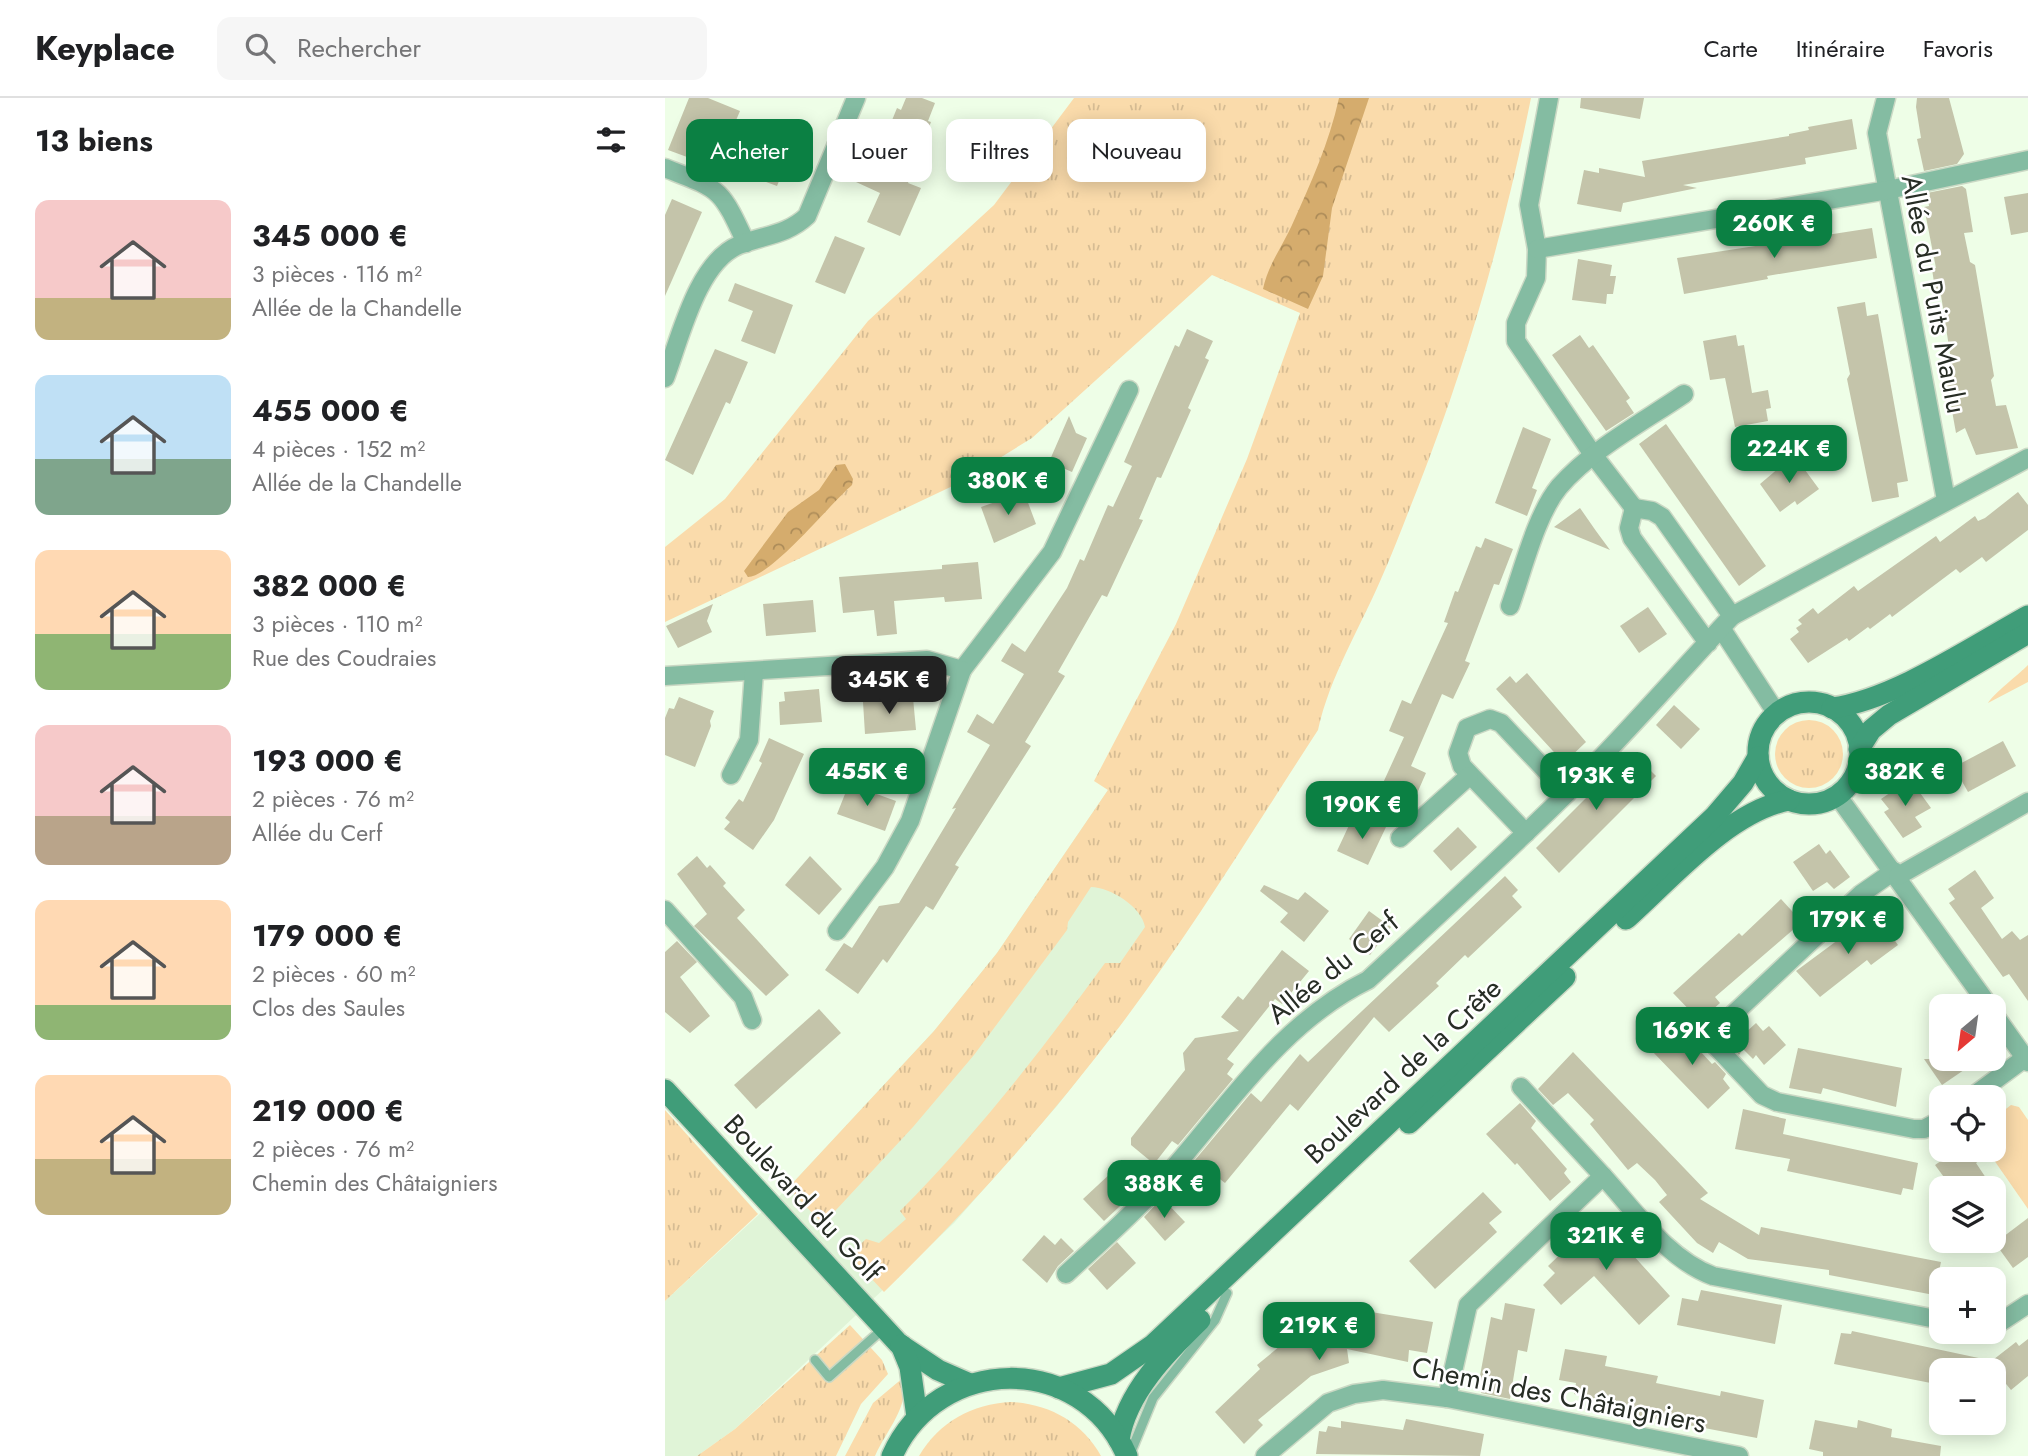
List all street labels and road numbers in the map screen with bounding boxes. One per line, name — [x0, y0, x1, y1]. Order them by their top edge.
street label: Allée du Puits Maulu — [1891, 171, 1977, 417]
street label: Allée du Cerf — [1258, 901, 1408, 1034]
street label: Boulevard de la Crête — [1295, 968, 1511, 1174]
street label: Boulevard du Golf — [714, 1105, 892, 1292]
street label: Chemin des Châtaigniers — [1408, 1346, 1710, 1444]

